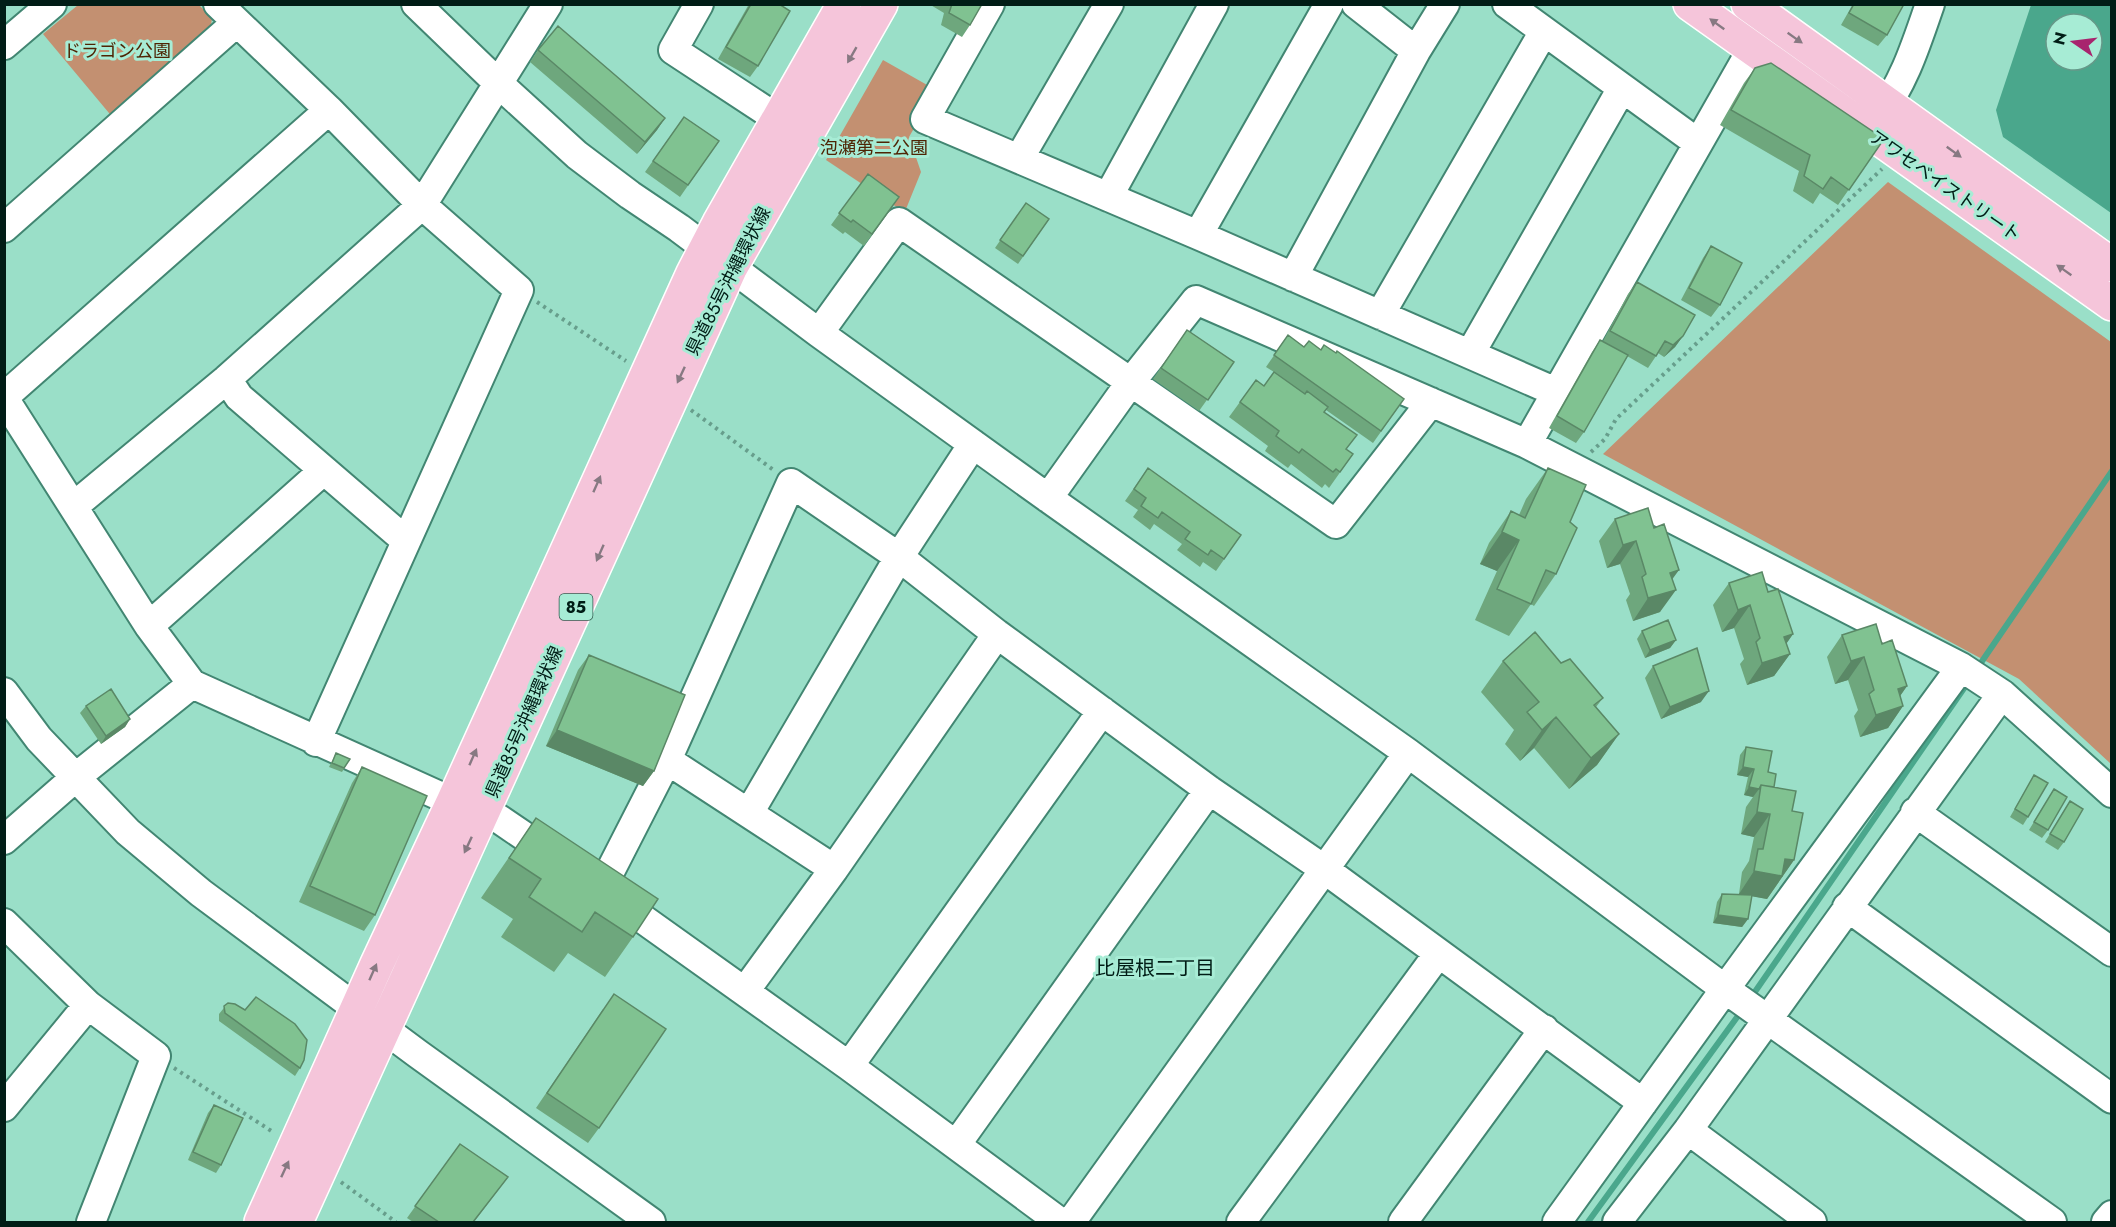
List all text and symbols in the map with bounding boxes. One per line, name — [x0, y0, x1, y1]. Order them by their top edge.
north arrow — [2044, 12, 2104, 72]
one-way arrow — [1709, 18, 1724, 30]
text: N — [2047, 30, 2073, 47]
one-way arrow — [1788, 32, 1803, 44]
park label: ドラゴン公園 — [63, 38, 171, 64]
one-way arrow — [847, 47, 857, 64]
street label: アワセベイストリート — [1864, 124, 2026, 248]
park label: 泡瀬第二公園 — [820, 135, 928, 161]
one-way arrow — [1945, 146, 1961, 158]
street label: 県道85号沖縄環状線 — [679, 202, 777, 360]
one-way arrow — [2056, 264, 2072, 276]
one-way arrow — [676, 366, 685, 383]
one-way arrow — [592, 474, 602, 492]
one-way arrow — [595, 544, 605, 562]
road number: 85 — [560, 594, 592, 620]
street label: 県道85号沖縄環状線 — [479, 642, 569, 802]
one-way arrow — [468, 748, 478, 766]
one-way arrow — [463, 836, 472, 853]
district label: 比屋根二丁目 — [1095, 954, 1215, 983]
one-way arrow — [369, 963, 378, 981]
one-way arrow — [280, 1160, 290, 1178]

